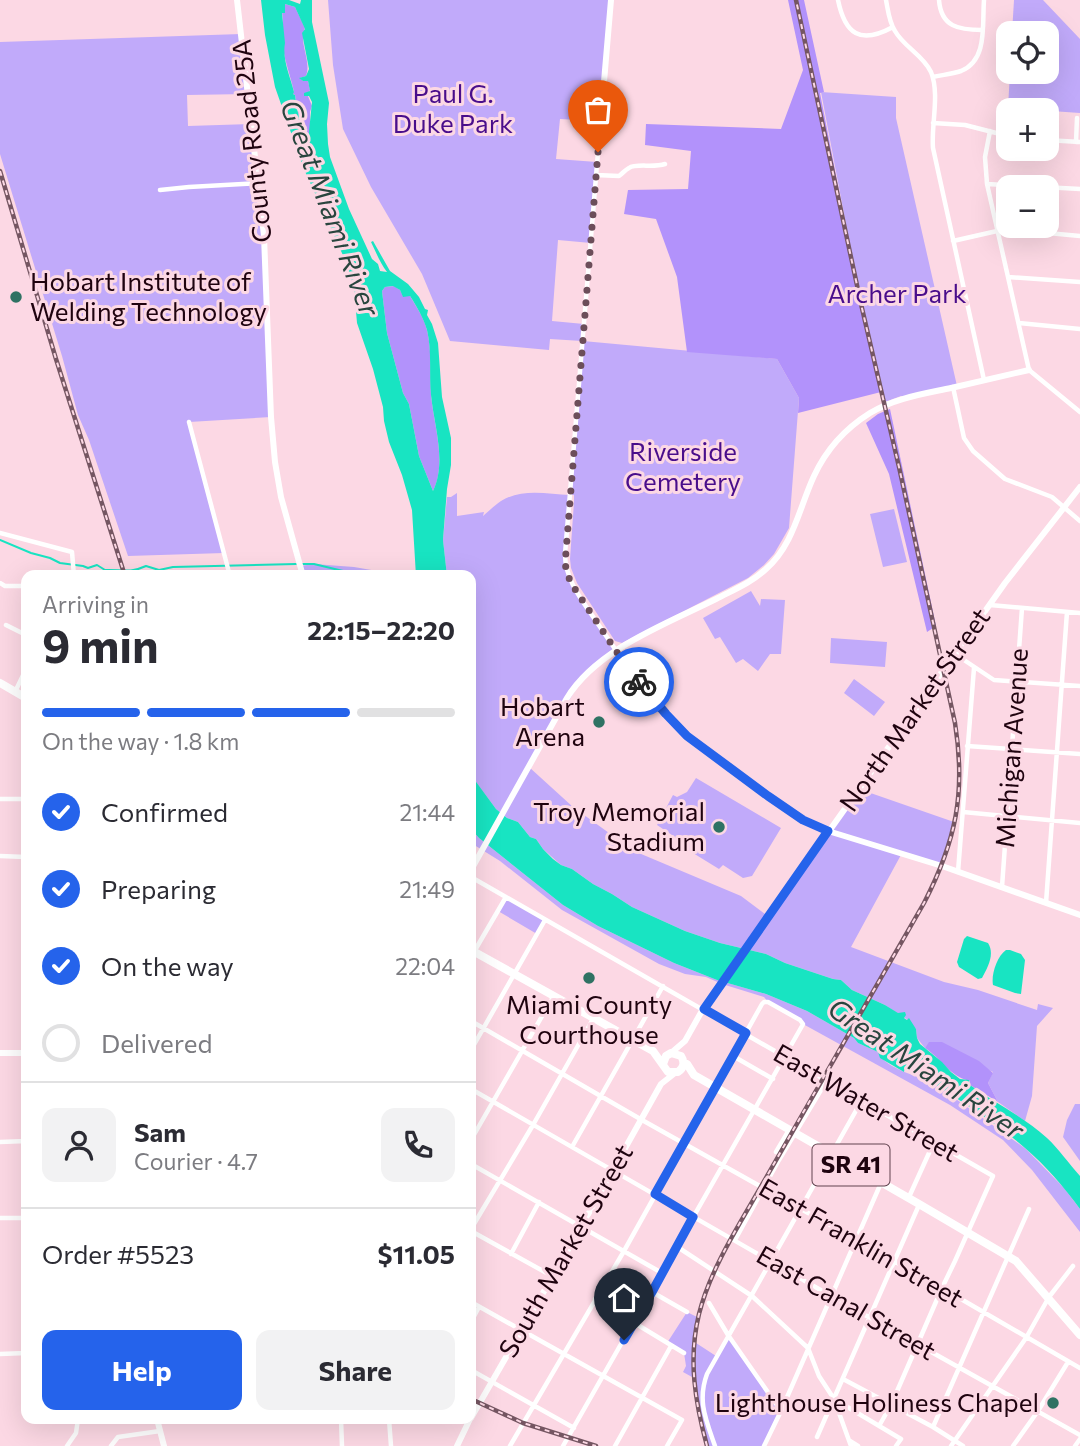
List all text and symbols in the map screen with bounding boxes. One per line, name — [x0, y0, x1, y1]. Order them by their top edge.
map controls — [996, 21, 1059, 238]
button: locate — [996, 21, 1059, 84]
street label: County Road 25A — [224, 38, 277, 244]
park label: Paul G. Duke Park — [393, 77, 513, 138]
pin — [568, 80, 628, 152]
icon: bag — [579, 91, 617, 129]
water label: Great Miami River — [274, 95, 388, 321]
button: + — [996, 98, 1059, 161]
button: − — [996, 175, 1059, 238]
place label: Hobart Institute of Welding Technology — [30, 265, 267, 326]
park label: Archer Park — [827, 277, 967, 308]
marker: Hobart Institute of Welding Technology — [8, 289, 24, 305]
park label: Riverside Cemetery — [625, 435, 741, 496]
text: Arriving in — [42, 590, 149, 618]
street label: North Market Street — [832, 602, 996, 817]
text: 22:15–22:20 — [307, 614, 455, 645]
text: 9 min — [42, 616, 159, 672]
courier — [604, 647, 674, 717]
street label: Michigan Avenue — [988, 647, 1033, 849]
icon: bike — [620, 663, 658, 701]
place label: Hobart Arena — [500, 690, 585, 751]
marker: Hobart Arena — [591, 714, 607, 730]
text: On the way · 1.8 km — [42, 727, 239, 755]
icon: check — [42, 793, 80, 831]
place label: Troy Memorial Stadium — [533, 795, 705, 856]
text: Confirmed — [101, 796, 228, 827]
text: 21:44 — [399, 798, 455, 826]
marker: Troy Memorial Stadium — [711, 819, 727, 835]
icon: check — [42, 870, 80, 908]
text: Preparing — [101, 873, 216, 904]
text: 21:49 — [399, 875, 455, 903]
icon: check — [42, 947, 80, 985]
text: On the way — [101, 950, 234, 981]
text: 22:04 — [395, 952, 455, 980]
marker: Miami County Courthouse — [581, 970, 597, 986]
place label: Miami County Courthouse — [506, 988, 672, 1049]
water label: Great Miami River — [822, 990, 1032, 1147]
text: Delivered — [101, 1027, 212, 1058]
street label: East Water Street — [769, 1036, 965, 1167]
button: person — [42, 1108, 116, 1182]
button: phone — [381, 1108, 455, 1182]
text: Sam — [134, 1116, 186, 1147]
street label: South Market Street — [491, 1138, 638, 1362]
road number: SR 41 — [812, 1144, 890, 1185]
text: Courier · 4.7 — [134, 1147, 258, 1175]
street label: East Franklin Street — [754, 1171, 969, 1313]
text: Order #5523 — [42, 1238, 194, 1269]
text: $11.05 — [378, 1238, 455, 1269]
street label: East Canal Street — [752, 1238, 942, 1365]
pin — [594, 1268, 654, 1340]
icon: home — [605, 1279, 643, 1317]
button: Help — [42, 1330, 242, 1410]
button: Share — [256, 1330, 455, 1410]
place label: Lighthouse Holiness Chapel — [715, 1386, 1039, 1417]
marker: Lighthouse Holiness Chapel — [1045, 1395, 1061, 1411]

